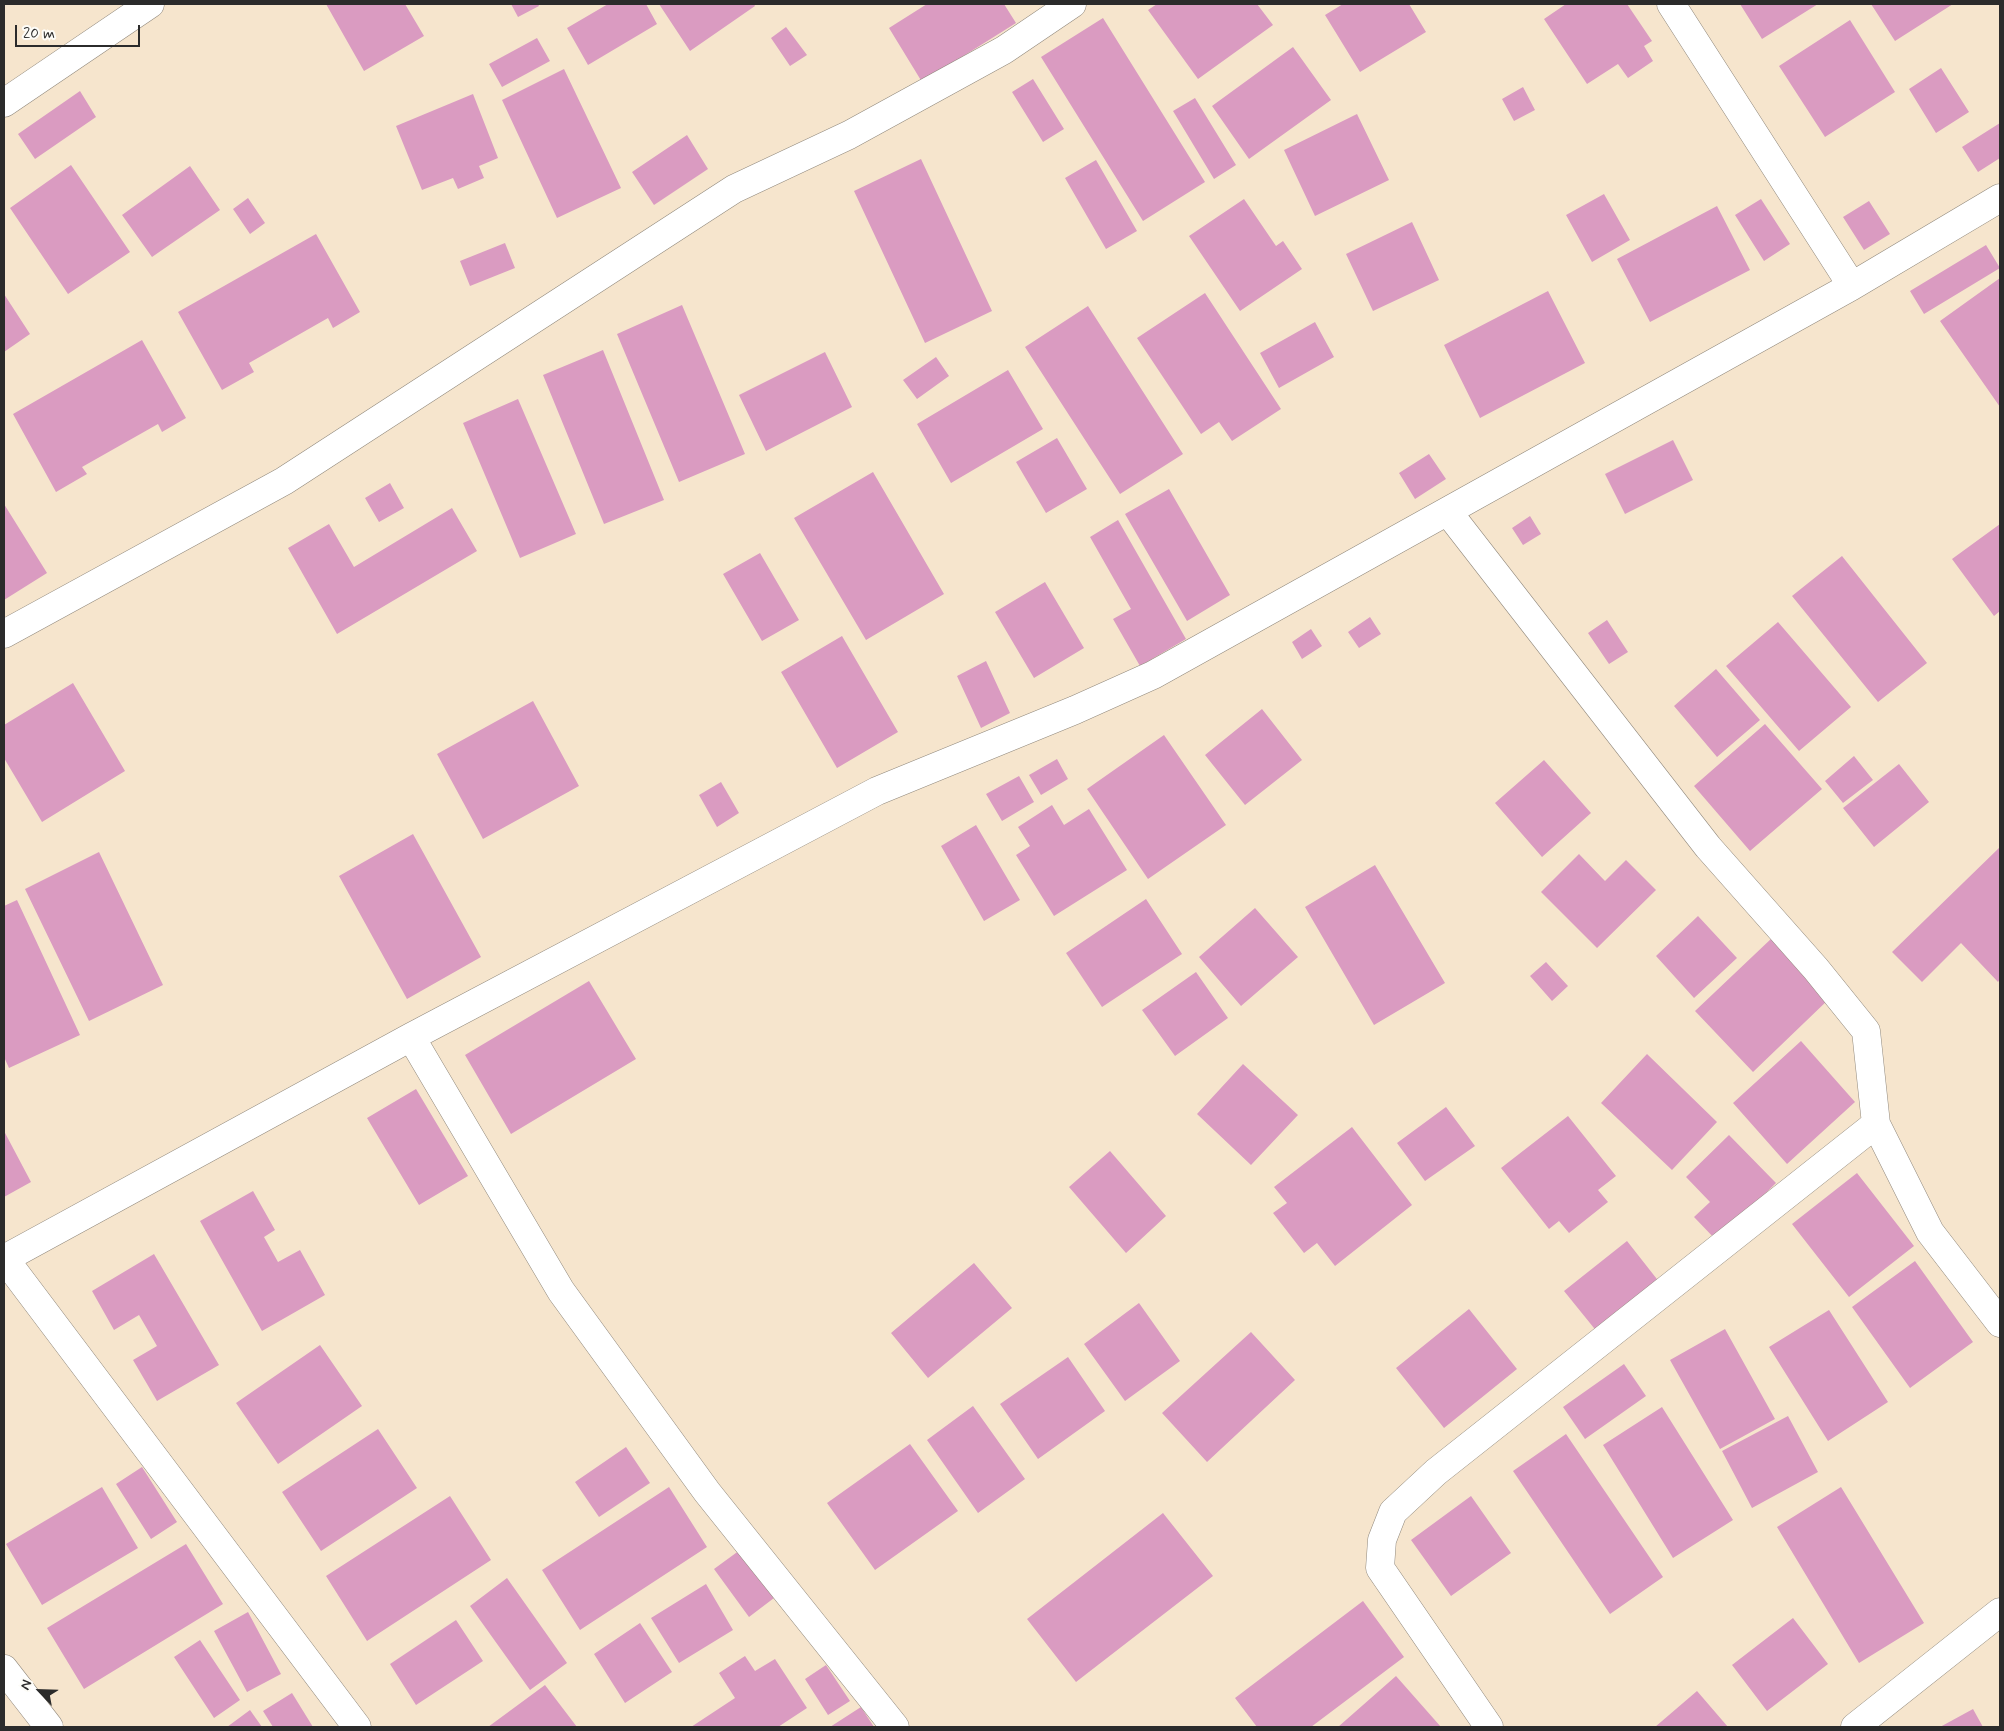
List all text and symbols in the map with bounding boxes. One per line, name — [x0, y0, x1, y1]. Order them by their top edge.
scale bar — [18, 15, 142, 47]
text: 20 m — [23, 24, 55, 44]
north arrow — [15, 1666, 65, 1716]
text: N — [16, 1677, 36, 1693]

